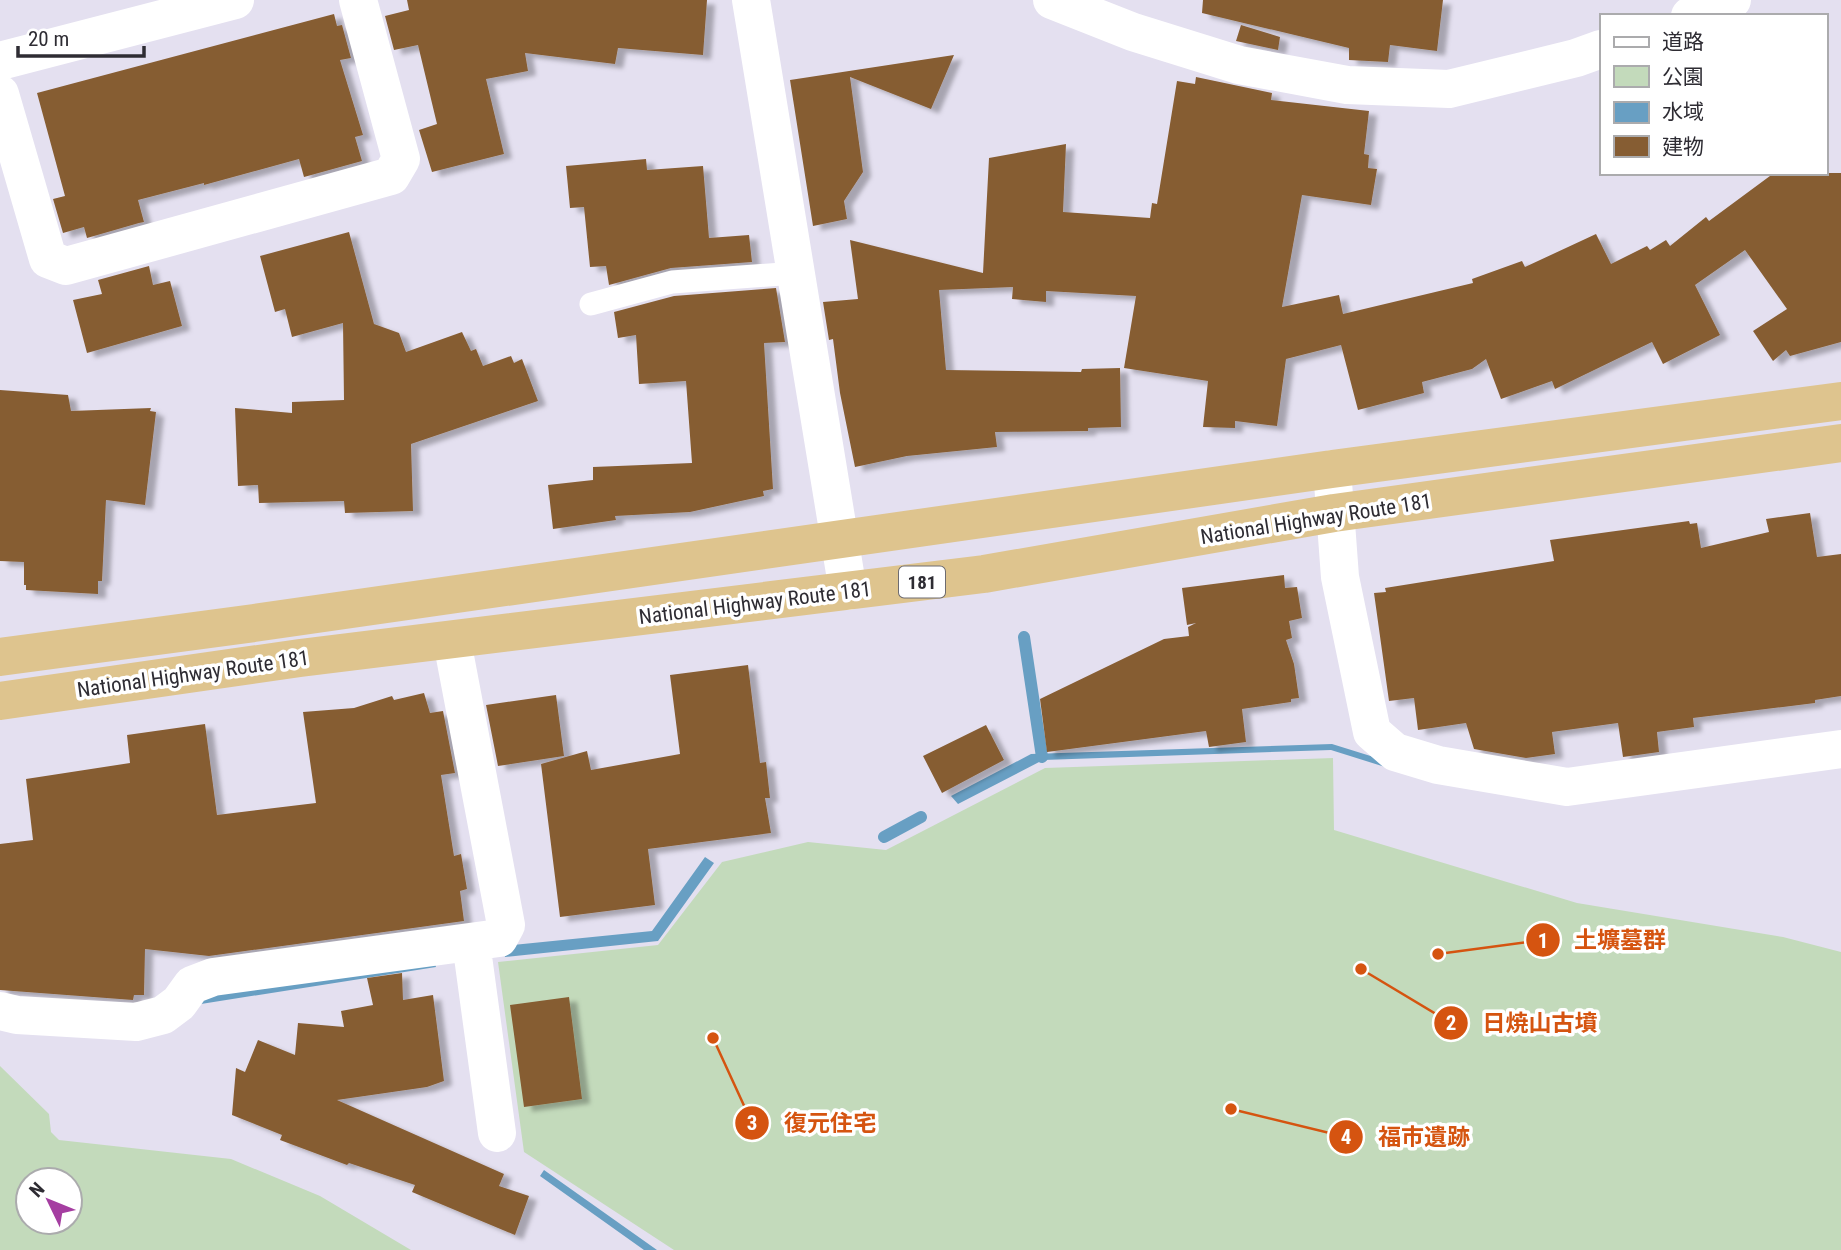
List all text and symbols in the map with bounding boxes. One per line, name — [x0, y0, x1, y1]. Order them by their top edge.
scale bar — [18, 14, 144, 58]
legend — [1600, 14, 1827, 175]
text: 20 m — [28, 27, 69, 51]
text: 道路 — [1662, 30, 1704, 54]
text: 公園 — [1662, 65, 1704, 89]
text: 水域 — [1662, 100, 1704, 124]
text: 建物 — [1662, 135, 1704, 159]
street label: National Highway Route 181 — [1199, 489, 1433, 549]
road number: 181 — [899, 566, 945, 597]
street label: National Highway Route 181 — [638, 577, 872, 629]
street label: National Highway Route 181 — [76, 646, 310, 702]
callout: 土壙墓群 — [1525, 918, 1680, 962]
text: 土壙墓群 — [1574, 927, 1666, 954]
text: 1 — [1538, 929, 1548, 953]
callout: 日焼山古墳 — [1434, 1001, 1612, 1045]
text: 日焼山古墳 — [1483, 1010, 1598, 1037]
text: 2 — [1446, 1011, 1456, 1035]
callout: 復元住宅 — [735, 1101, 890, 1145]
text: 復元住宅 — [784, 1110, 876, 1137]
text: 3 — [747, 1111, 757, 1135]
callout: 福市遺跡 — [1329, 1115, 1484, 1159]
text: 福市遺跡 — [1378, 1124, 1470, 1151]
text: 4 — [1341, 1125, 1351, 1149]
north arrow — [14, 1166, 84, 1236]
text: N — [25, 1178, 49, 1202]

